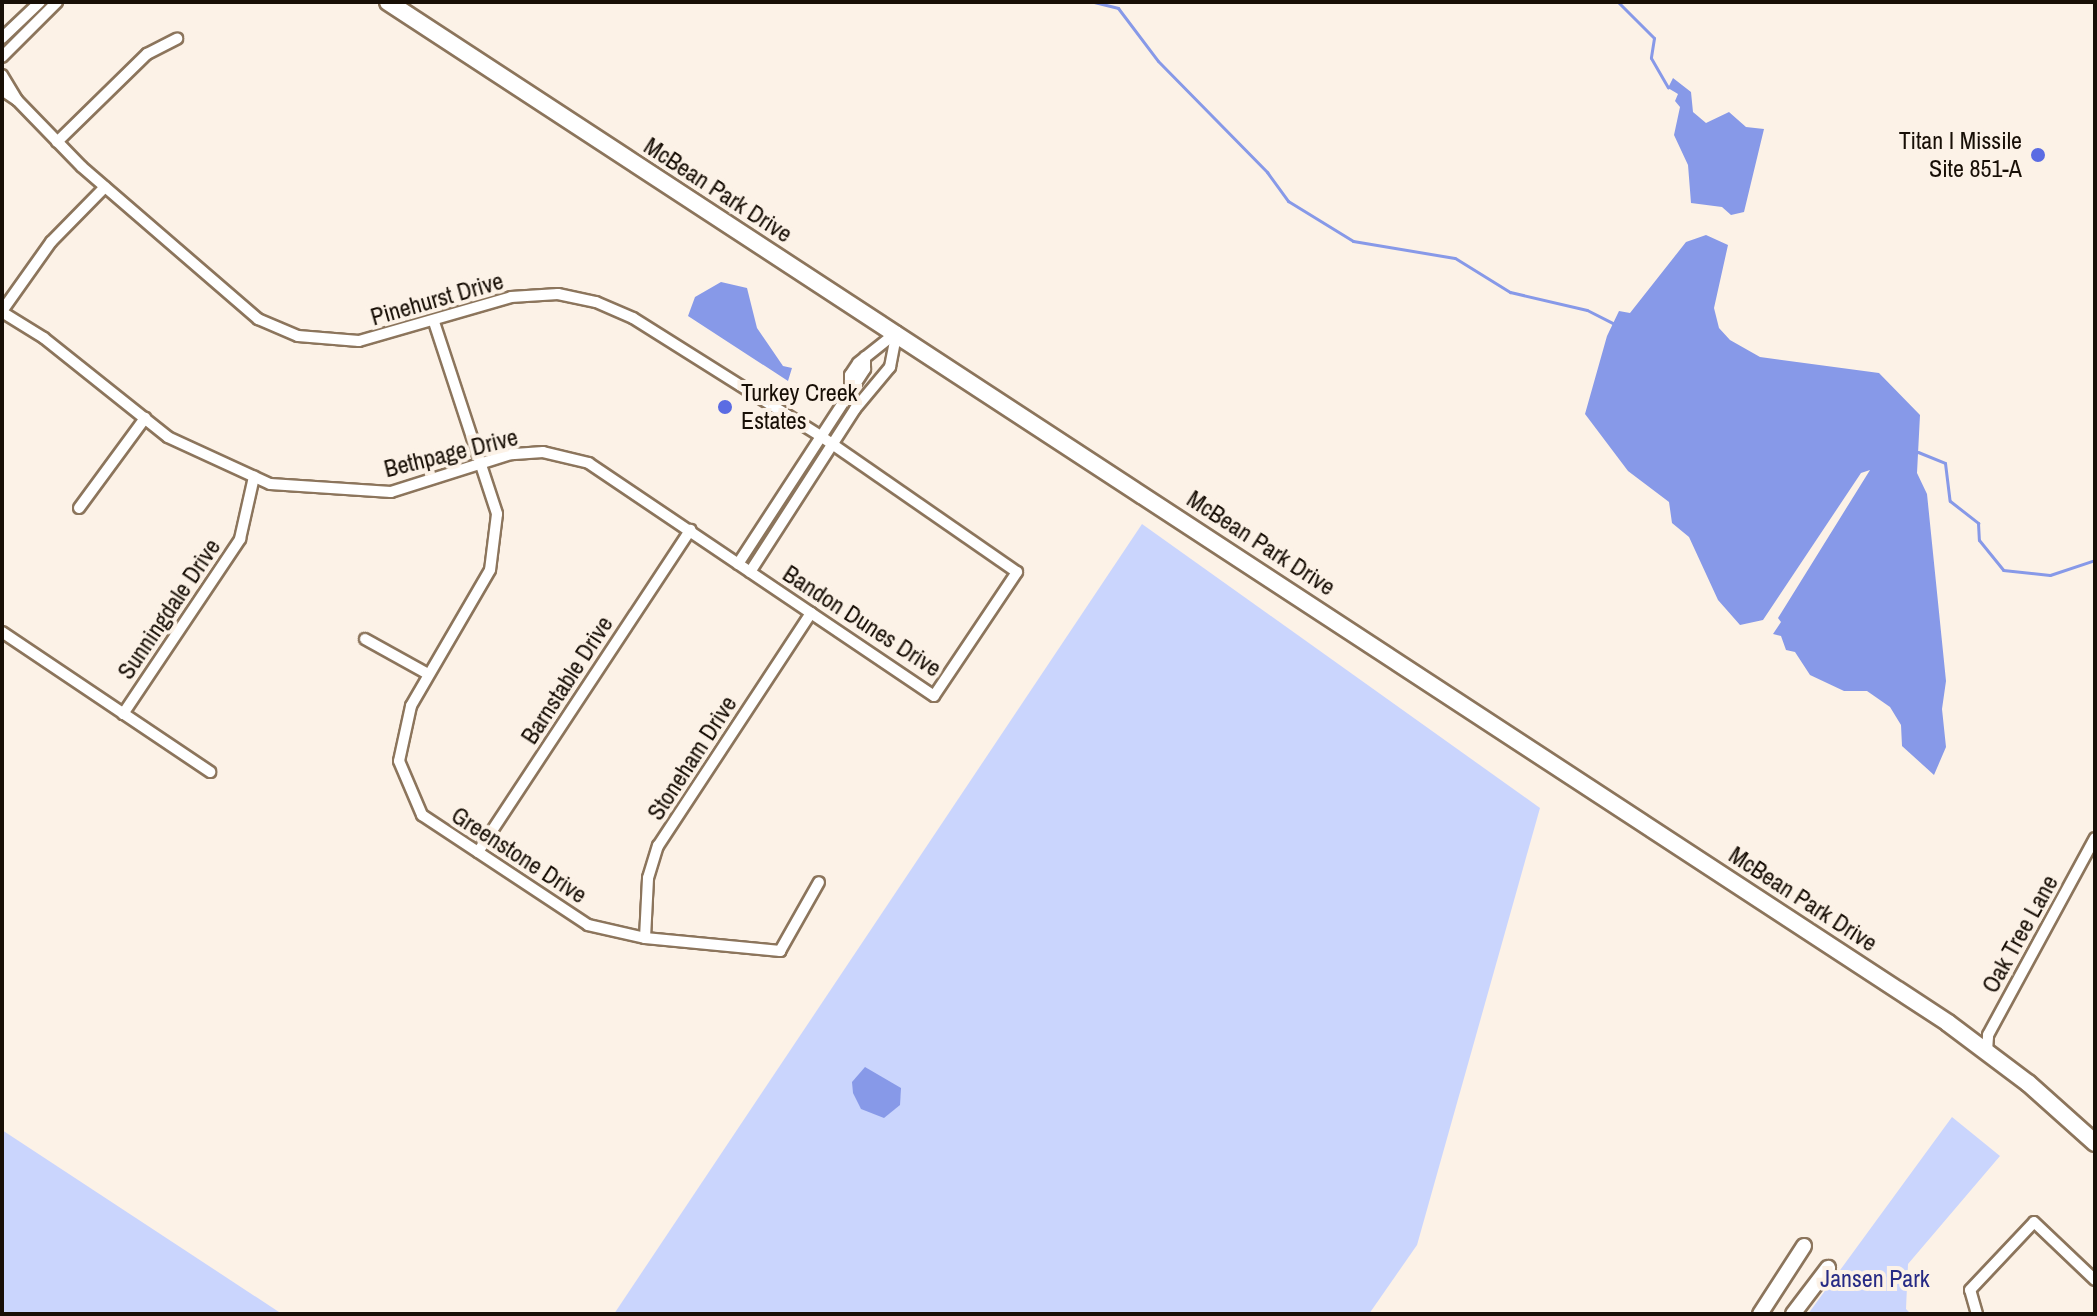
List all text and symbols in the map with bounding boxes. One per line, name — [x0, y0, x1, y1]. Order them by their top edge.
place label: Titan I Missile Site 851-A — [1899, 127, 2022, 183]
street label: McBean Park Drive — [639, 131, 797, 249]
marker: Titan I Missile Site 851-A — [2029, 146, 2047, 164]
street label: Pinehurst Drive — [367, 266, 507, 332]
place label: Turkey Creek Estates — [741, 379, 857, 435]
marker: Turkey Creek Estates — [716, 398, 734, 416]
street label: Bethpage Drive — [381, 422, 521, 484]
street label: McBean Park Drive — [1182, 484, 1340, 602]
street label: Sunningdale Drive — [111, 533, 227, 685]
street label: Bandon Dunes Drive — [778, 559, 946, 683]
street label: Barnstable Drive — [515, 611, 619, 749]
street label: Stoneham Drive — [641, 691, 743, 825]
street label: Greenstone Drive — [446, 801, 592, 909]
street label: McBean Park Drive — [1724, 840, 1882, 958]
street label: Oak Tree Lane — [1976, 870, 2064, 998]
park label: Jansen Park — [1820, 1265, 1930, 1293]

